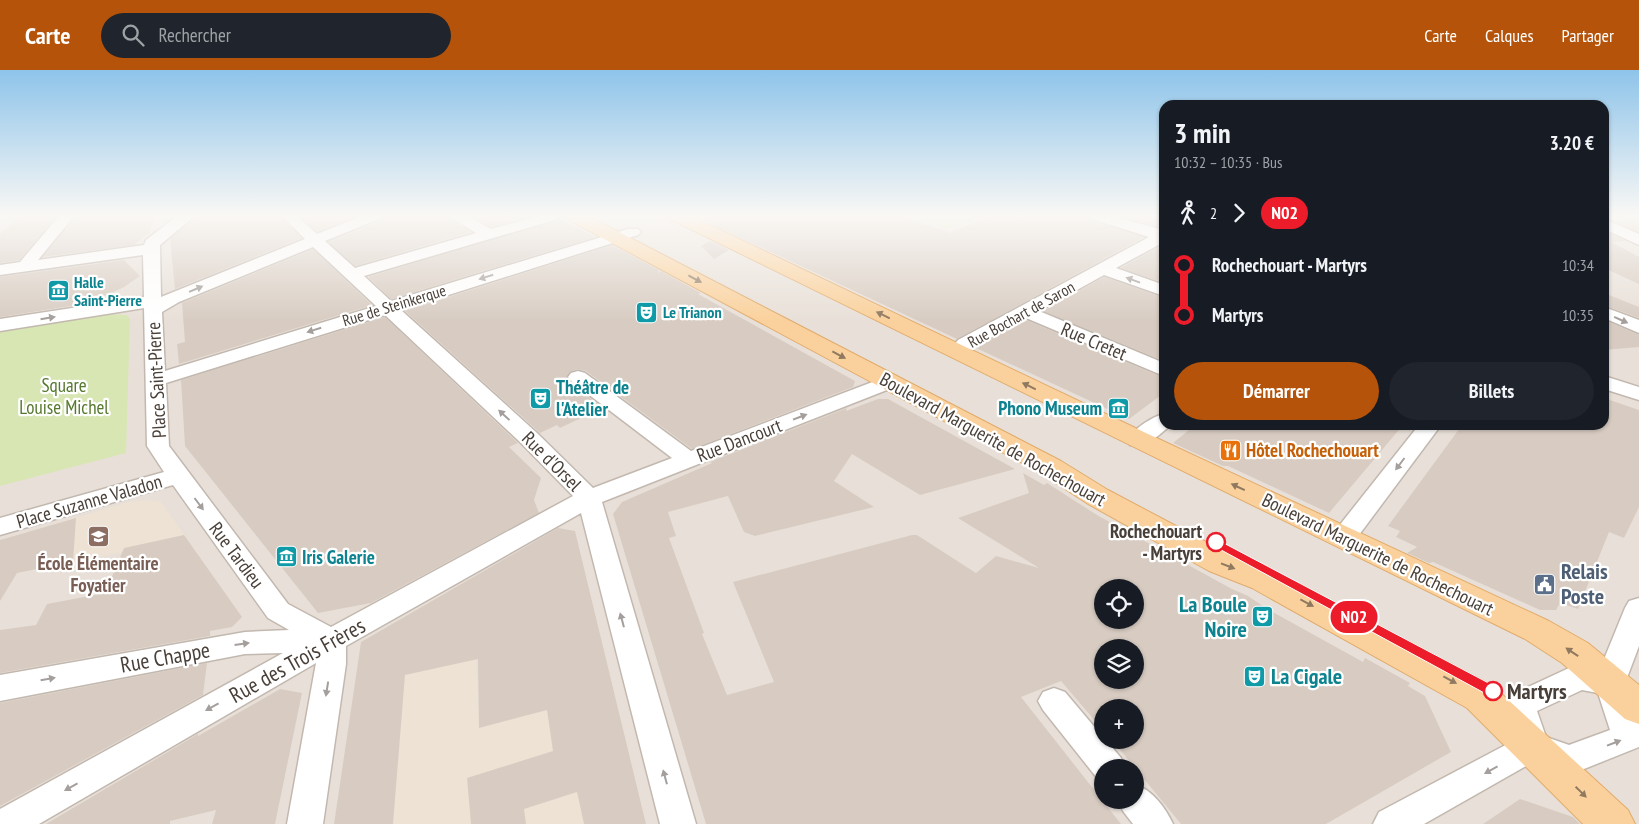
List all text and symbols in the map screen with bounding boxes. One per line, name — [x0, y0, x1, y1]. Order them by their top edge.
search box — [101, 13, 451, 58]
text: Carte — [25, 20, 71, 51]
icon: search — [119, 21, 147, 49]
text: Rechercher — [159, 23, 231, 47]
text: Carte — [1424, 24, 1457, 47]
text: Calques — [1485, 24, 1534, 47]
text: Partager — [1562, 24, 1614, 47]
text: 3 min — [1174, 114, 1231, 151]
text: 3.20 € — [1550, 131, 1594, 155]
text: 10:32 – 10:35 · Bus — [1174, 152, 1282, 172]
icon: walk — [1174, 199, 1202, 227]
icon: forward — [1225, 199, 1253, 227]
text: N02 — [1271, 201, 1298, 224]
text: 2 — [1210, 203, 1217, 223]
text: Rochechouart - Martyrs — [1212, 253, 1367, 277]
text: 10:34 — [1562, 255, 1594, 275]
place label: Halle Saint-Pierre — [74, 272, 142, 310]
one-way arrow — [478, 273, 493, 281]
one-way arrow — [688, 275, 703, 283]
street label: Rue Bochart de Saron — [964, 276, 1078, 352]
one-way arrow — [1125, 276, 1140, 284]
museum icon: Halle Saint-Pierre — [46, 279, 70, 303]
street label: Rue de Steinkerque — [340, 280, 448, 330]
one-way arrow — [189, 284, 203, 292]
theatre icon: Le Trianon — [635, 300, 659, 324]
place label: Le Trianon — [663, 302, 722, 322]
text: Martyrs — [1212, 303, 1263, 327]
text: 10:35 — [1562, 305, 1594, 325]
one-way arrow — [876, 311, 890, 319]
one-way arrow — [41, 313, 57, 321]
street label: Rue Cretet — [1058, 316, 1131, 366]
one-way arrow — [1614, 316, 1628, 324]
street label: Place Saint-Pierre — [141, 321, 171, 439]
one-way arrow — [306, 327, 321, 335]
one-way arrow — [832, 351, 846, 359]
button: Démarrer — [1174, 362, 1379, 420]
button: Billets — [1389, 362, 1594, 420]
street label: Boulevard Marguerite de Rochechouart — [876, 367, 1111, 512]
park label: Square Louise Michel — [19, 373, 109, 419]
place label: Théâtre de l'Atelier — [556, 375, 629, 421]
one-way arrow — [1022, 382, 1036, 390]
theatre icon: Théâtre de l'Atelier — [528, 386, 552, 410]
place label: Phono Museum — [998, 396, 1102, 420]
museum icon: Phono Museum — [1106, 396, 1130, 420]
one-way arrow — [499, 409, 511, 421]
street label: Rue Dancourt — [693, 413, 786, 467]
one-way arrow — [793, 413, 808, 421]
street label: Rue d'Orsel — [517, 426, 587, 496]
restaurant icon: Hôtel Rochechouart — [1218, 438, 1242, 462]
place label: Hôtel Rochechouart — [1246, 438, 1379, 462]
one-way arrow — [1395, 457, 1406, 470]
street label: Place Suzanne Valadon — [13, 469, 165, 533]
one-way arrow — [1231, 483, 1246, 491]
street label: Boulevard Marguerite de Rochechouart — [1258, 487, 1498, 621]
one-way arrow — [194, 497, 204, 511]
street label: Rue Tardieu — [204, 517, 270, 593]
place label: Rochechouart - Martyrs — [1110, 519, 1202, 565]
school or university icon: École Élémentaire Foyatier — [86, 525, 110, 549]
marker: Rochechouart - Martyrs — [1206, 532, 1226, 552]
museum icon: Iris Galerie — [274, 545, 298, 569]
place label: Iris Galerie — [302, 545, 375, 569]
place label: École Élémentaire Foyatier — [37, 551, 159, 597]
place label: Relais Poste — [1561, 557, 1608, 610]
one-way arrow — [1220, 563, 1235, 570]
public building icon: Relais Poste — [1533, 572, 1557, 596]
map controls — [1094, 579, 1144, 809]
button: locate — [1094, 579, 1144, 629]
place label: La Boule Noire — [1179, 590, 1247, 643]
one-way arrow — [1299, 599, 1314, 607]
line badge: N02 — [1325, 601, 1383, 633]
theatre icon: La Boule Noire — [1251, 605, 1275, 629]
text: N02 — [1341, 605, 1367, 628]
street label: Rue des Trois Frères — [224, 611, 370, 709]
one-way arrow — [617, 613, 625, 628]
street label: Rue Chappe — [118, 635, 212, 679]
button: layers — [1094, 639, 1144, 689]
one-way arrow — [235, 640, 251, 648]
one-way arrow — [1565, 647, 1579, 657]
place label: La Cigale — [1271, 662, 1342, 690]
theatre icon: La Cigale — [1243, 664, 1267, 688]
one-way arrow — [40, 674, 56, 682]
one-way arrow — [1442, 676, 1457, 684]
place label: Martyrs — [1507, 677, 1567, 705]
one-way arrow — [323, 681, 331, 697]
marker: Martyrs — [1483, 681, 1503, 701]
button: + — [1094, 699, 1144, 749]
one-way arrow — [206, 703, 219, 712]
one-way arrow — [1607, 739, 1622, 746]
button: − — [1094, 759, 1144, 809]
one-way arrow — [1484, 765, 1497, 774]
one-way arrow — [661, 769, 669, 785]
one-way arrow — [64, 783, 78, 792]
one-way arrow — [1574, 786, 1586, 798]

